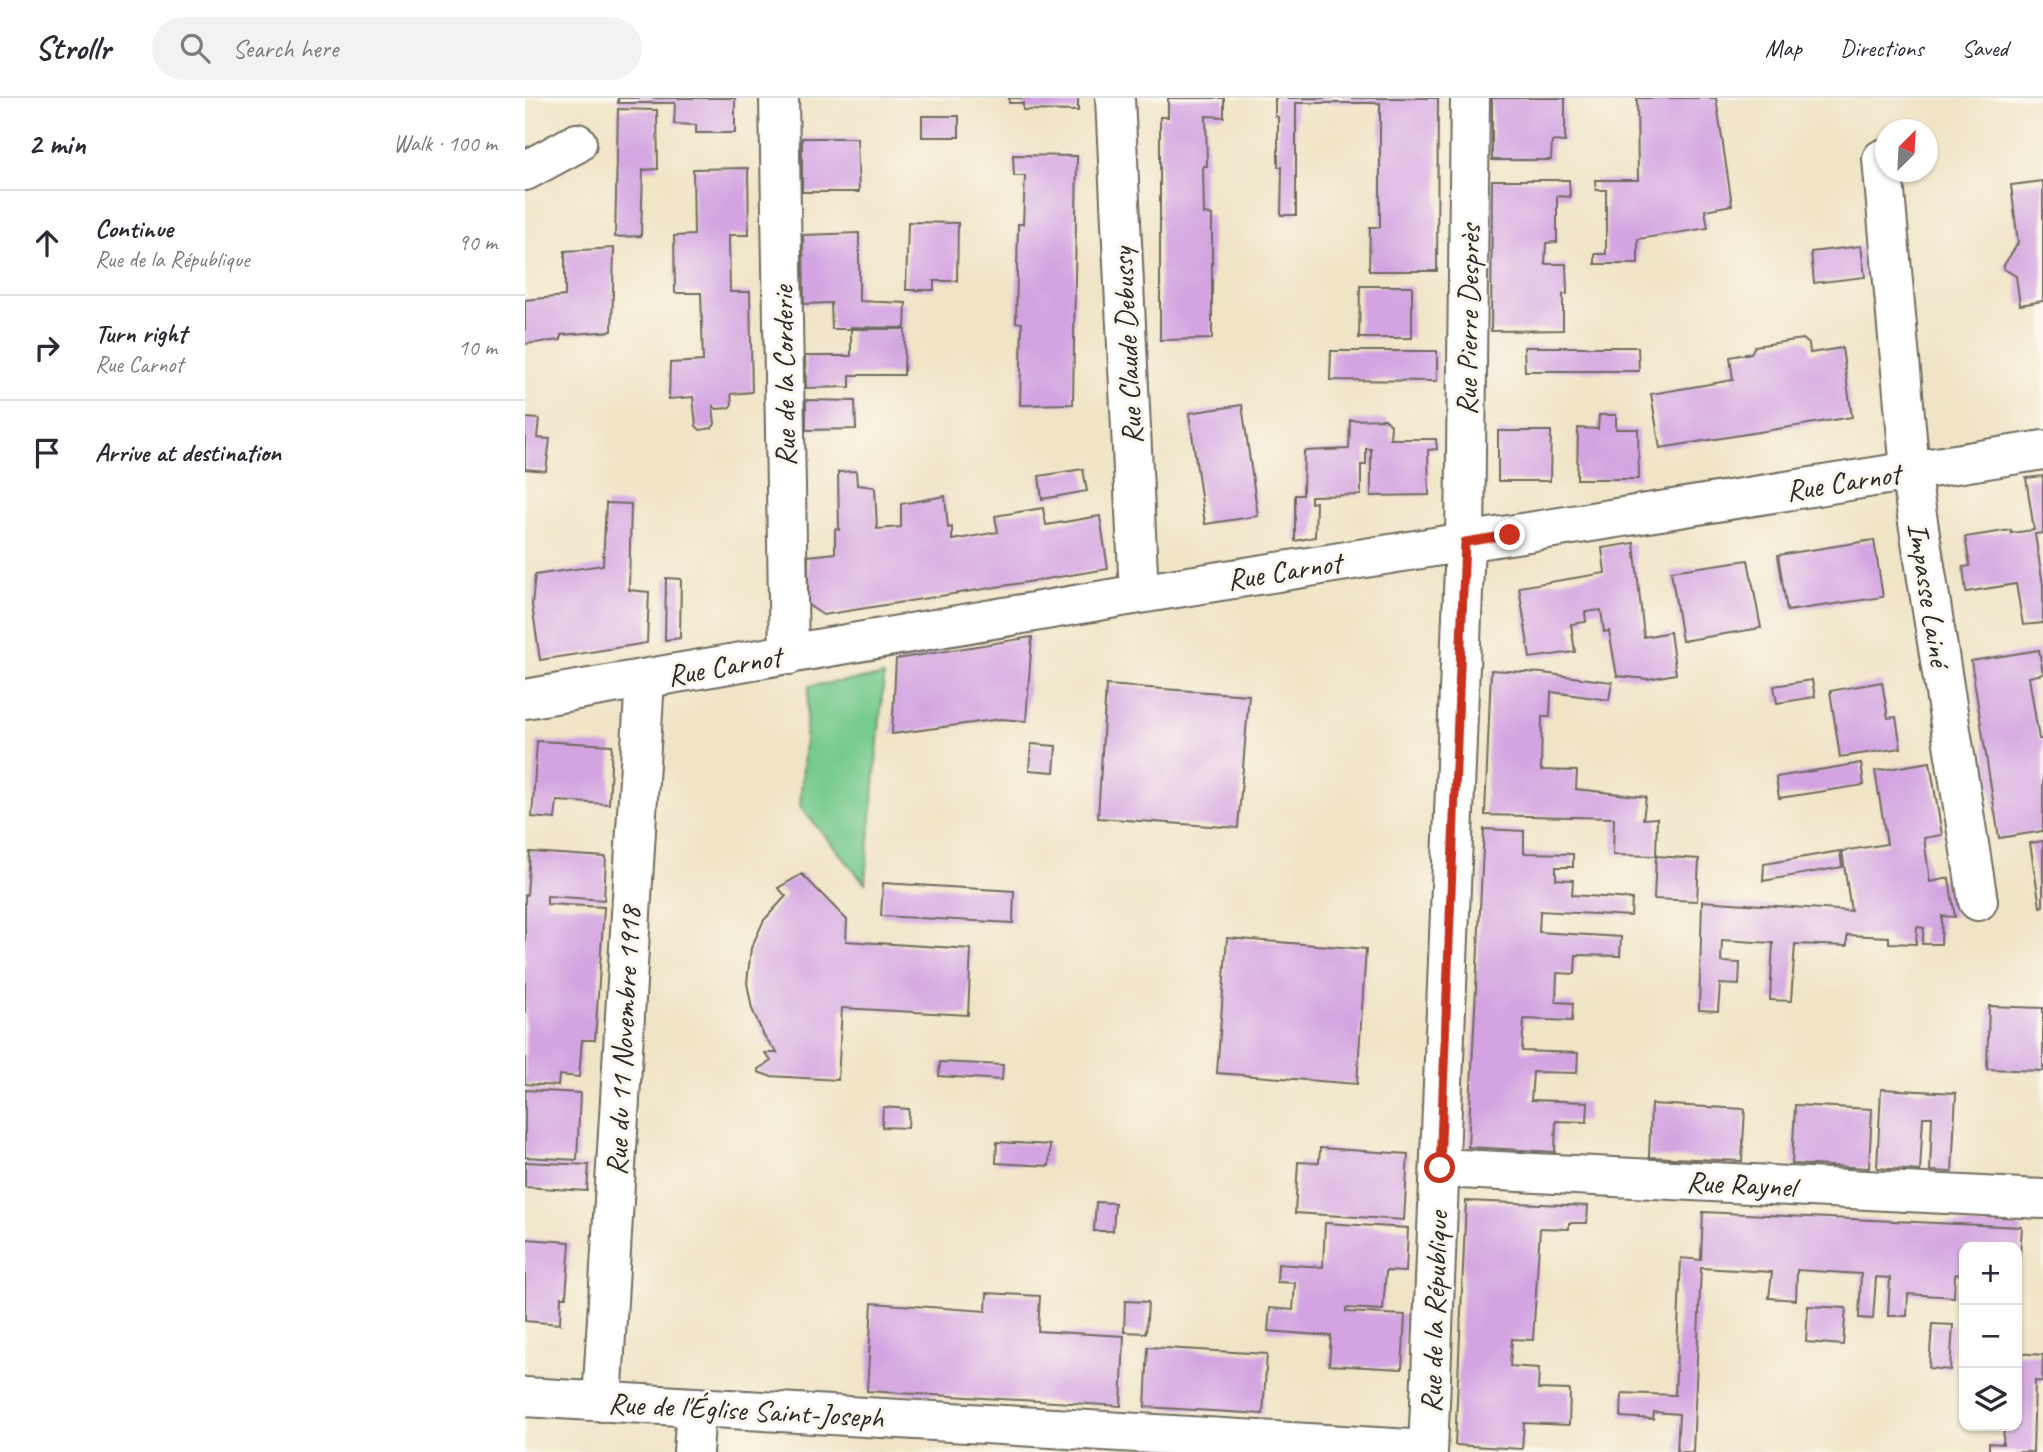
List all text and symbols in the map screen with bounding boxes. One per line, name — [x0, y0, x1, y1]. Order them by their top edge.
search box — [152, 17, 642, 80]
text: Strollr — [35, 27, 110, 69]
icon: search — [176, 29, 214, 67]
text: Search here — [232, 32, 338, 65]
text: Map — [1765, 33, 1802, 63]
text: Directions — [1840, 33, 1923, 63]
text: Saved — [1961, 33, 2008, 63]
north arrow — [1875, 119, 1938, 182]
text: 2 min — [28, 125, 85, 163]
text: Walk · 100 m — [393, 129, 497, 158]
text: Continue — [95, 212, 173, 245]
street label: Rue Pierre Desprès — [1447, 221, 1489, 416]
icon: ahead — [28, 224, 66, 262]
text: 90 m — [458, 228, 497, 257]
street label: Rue Claude Debussy — [1103, 244, 1151, 445]
text: Rue de la République — [95, 245, 249, 274]
street label: Rue de la Corderie — [763, 283, 805, 467]
text: Turn right — [95, 317, 186, 350]
icon: right — [28, 329, 66, 367]
text: 10 m — [458, 333, 497, 362]
text: Rue Carnot — [95, 350, 183, 379]
icon: arrive — [28, 434, 66, 472]
text: Arrive at destination — [95, 436, 281, 469]
street label: Rue Carnot — [1783, 454, 1907, 510]
route end — [1494, 519, 1525, 550]
street label: Impasse Lainé — [1899, 520, 1960, 673]
street label: Rue Carnot — [1224, 543, 1348, 599]
street label: Rue Carnot — [664, 637, 788, 695]
street label: Rue du 11 Novembre 1918 — [597, 903, 649, 1176]
route start — [1424, 1152, 1455, 1183]
street label: Rue Raynel — [1686, 1162, 1801, 1206]
street label: Rue de la République — [1411, 1208, 1457, 1413]
map controls — [1959, 1242, 2022, 1431]
button: + — [1959, 1242, 2022, 1305]
button: − — [1959, 1305, 2022, 1368]
button: layers — [1959, 1368, 2022, 1431]
street label: Rue de l'Église Saint-Joseph — [607, 1384, 885, 1436]

